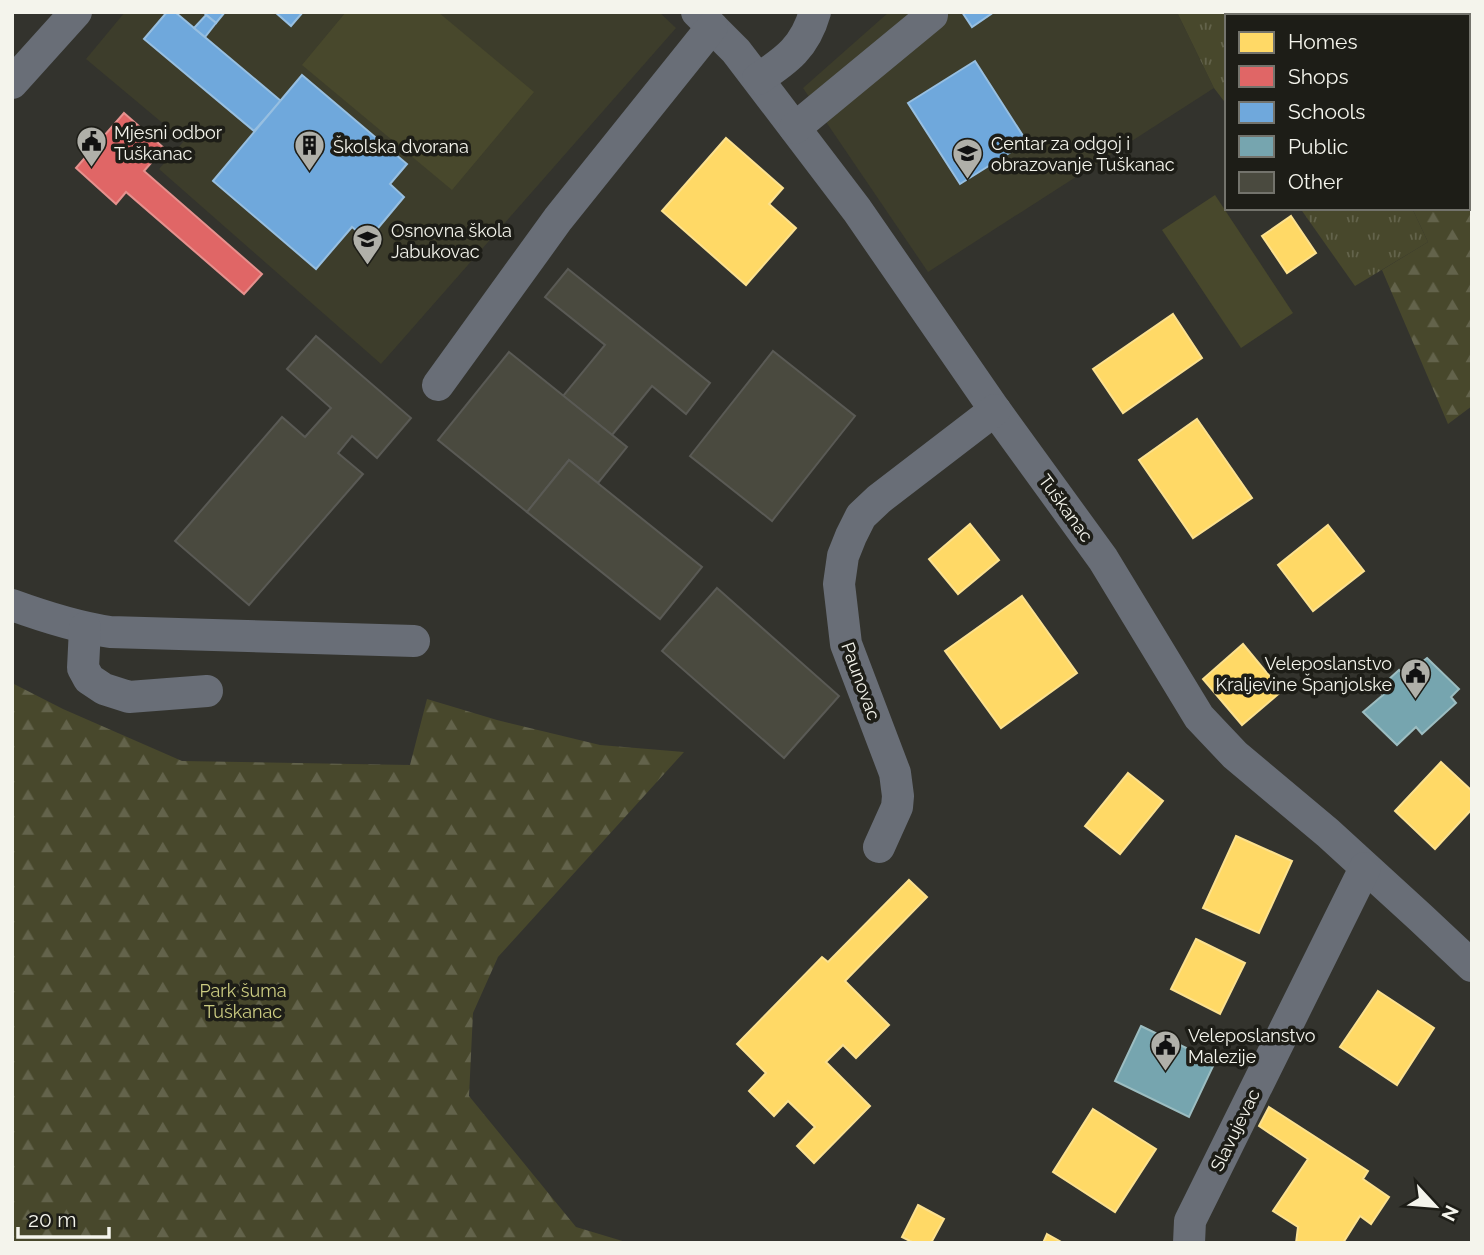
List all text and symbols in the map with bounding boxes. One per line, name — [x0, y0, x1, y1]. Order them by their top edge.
legend — [1225, 14, 1470, 210]
text: Homes — [1288, 29, 1358, 54]
text: Shops — [1288, 64, 1349, 89]
text: Schools — [1288, 99, 1365, 124]
place label: Mjesni odbor Tuškanac — [114, 122, 223, 164]
public building icon: Mjesni odbor Tuškanac — [74, 125, 108, 169]
building icon: Školska dvorana — [293, 129, 327, 173]
place label: Centar za odgoj i obrazovanje Tuškanac — [991, 133, 1175, 175]
text: Public — [1288, 134, 1348, 159]
place label: Školska dvorana — [333, 135, 469, 157]
school or university icon: Centar za odgoj i obrazovanje Tuškanac — [951, 136, 985, 180]
text: Other — [1288, 169, 1343, 194]
place label: Osnovna škola Jabukovac — [391, 220, 512, 262]
school or university icon: Osnovna škola Jabukovac — [351, 223, 385, 267]
street label: Tuškanac — [1034, 470, 1098, 546]
street label: Paunovac — [837, 639, 885, 723]
place label: Veleposlanstvo Kraljevine Španjolske — [1216, 653, 1392, 695]
public building icon: Veleposlanstvo Kraljevine Španjolske — [1398, 656, 1432, 700]
park label: Park šuma Tuškanac — [199, 980, 287, 1022]
place label: Veleposlanstvo Malezije — [1188, 1025, 1316, 1067]
public building icon: Veleposlanstvo Malezije — [1148, 1028, 1182, 1072]
street label: Slavujevac — [1206, 1085, 1264, 1175]
north arrow — [1400, 1171, 1470, 1241]
scale bar — [18, 1196, 108, 1240]
text: N — [1437, 1202, 1463, 1225]
text: 20 m — [28, 1207, 76, 1232]

